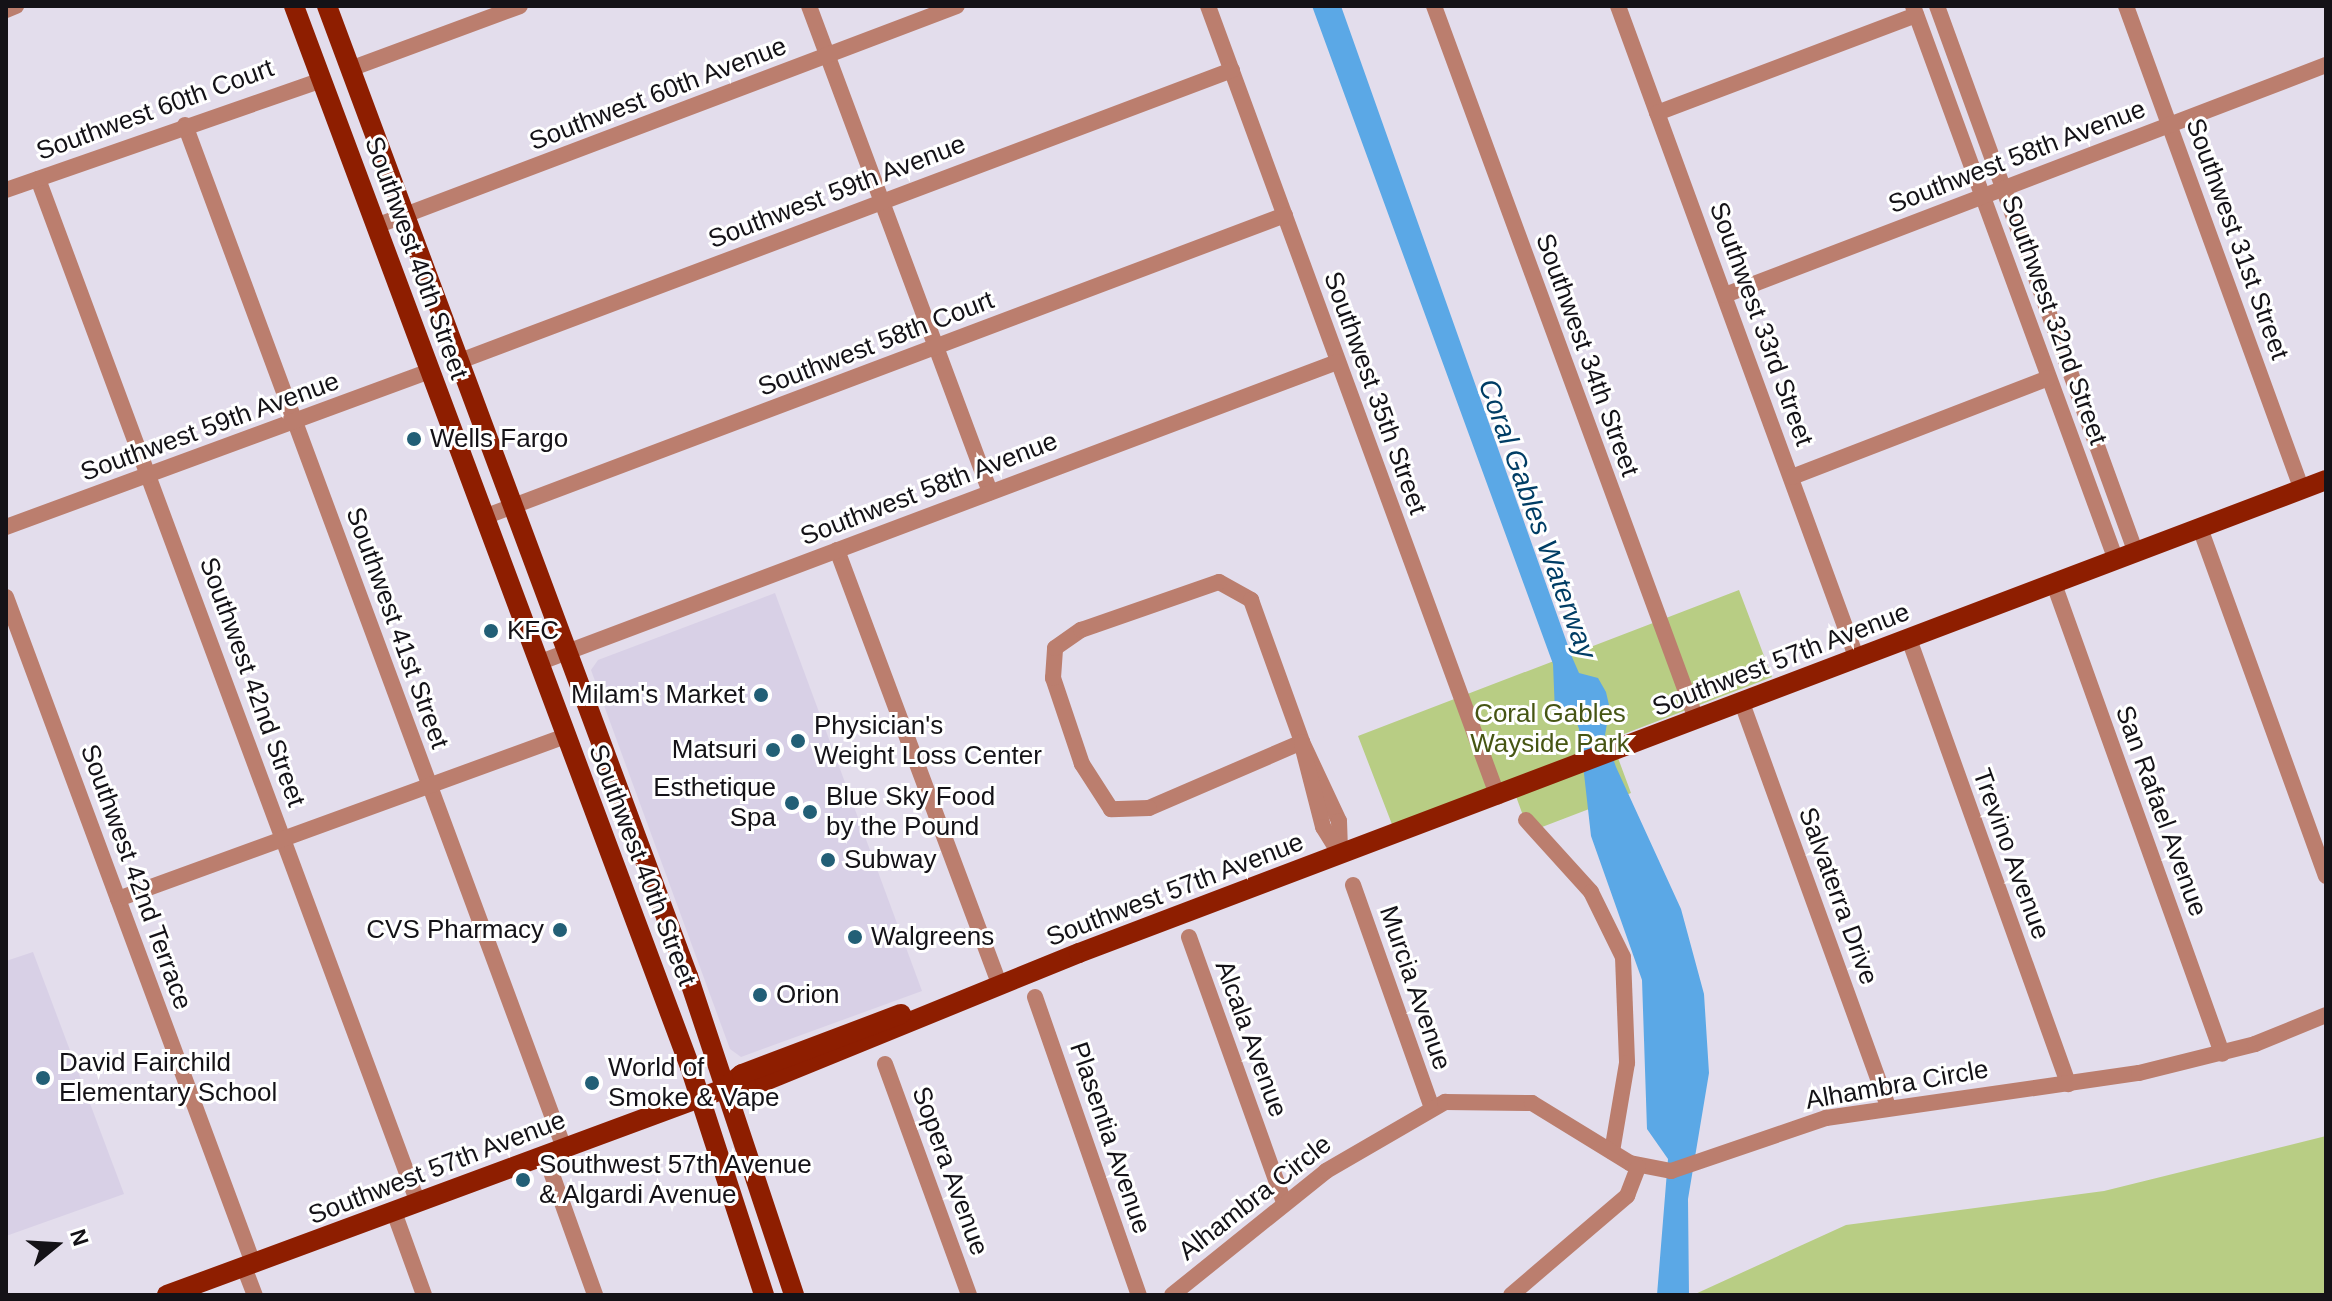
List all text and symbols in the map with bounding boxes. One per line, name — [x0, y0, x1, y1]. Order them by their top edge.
street label: Southwest 60th Avenue — [524, 30, 792, 158]
street label: Southwest 60th Court — [32, 53, 278, 167]
street label: Southwest 58th Avenue — [1883, 93, 2151, 221]
street label: Southwest 31st Street — [2179, 114, 2295, 364]
street label: Southwest 59th Avenue — [703, 128, 971, 256]
street label: Southwest 40th Street — [358, 132, 474, 384]
street label: Southwest 32nd Street — [1994, 191, 2114, 449]
street label: Southwest 33rd Street — [1702, 198, 1820, 450]
street label: Southwest 34th Street — [1529, 229, 1645, 481]
street label: Southwest 35th Street — [1317, 267, 1433, 519]
street label: Southwest 58th Court — [754, 285, 998, 403]
street label: Southwest 59th Avenue — [76, 365, 344, 489]
water label: Coral Gables Waterway — [1471, 375, 1603, 663]
place label: Wells Fargo — [430, 423, 568, 455]
street label: Southwest 58th Avenue — [795, 425, 1063, 553]
marker: Wells Fargo — [405, 430, 423, 448]
street label: Southwest 41st Street — [339, 503, 455, 753]
street label: Southwest 42nd Street — [192, 553, 312, 811]
street label: Southwest 57th Avenue — [1647, 596, 1915, 724]
place label: KFC — [507, 615, 559, 647]
marker: KFC — [482, 622, 500, 640]
place label: Milam's Market — [571, 679, 745, 711]
marker: Milam's Market — [752, 686, 770, 704]
park label: Coral Gables Wayside Park — [1470, 698, 1630, 760]
street label: San Rafael Avenue — [2108, 701, 2214, 921]
place label: Physician's Weight Loss Center — [814, 710, 1042, 772]
marker: Physician's Weight Loss Center — [789, 732, 807, 750]
place label: Matsuri — [672, 734, 757, 766]
street label: Southwest 42nd Terrace — [73, 740, 199, 1014]
street label: Southwest 40th Street — [582, 740, 702, 990]
marker: Matsuri — [764, 741, 782, 759]
street label: Trevino Avenue — [1965, 764, 2057, 944]
place label: Esthetique Spa — [653, 772, 776, 834]
place label: Blue Sky Food by the Pound — [826, 781, 995, 842]
marker: Esthetique Spa — [783, 794, 801, 812]
marker: Blue Sky Food by the Pound — [801, 803, 819, 821]
street label: Salvaterra Drive — [1791, 803, 1885, 989]
street label: Southwest 57th Avenue — [1041, 826, 1309, 954]
place label: Subway — [844, 844, 936, 876]
marker: Subway — [819, 851, 837, 869]
street label: Murcia Avenue — [1372, 901, 1458, 1075]
place label: CVS Pharmacy — [366, 914, 544, 946]
marker: CVS Pharmacy — [551, 921, 569, 939]
place label: Walgreens — [871, 921, 994, 953]
marker: Walgreens — [846, 928, 864, 946]
street label: Alcala Avenue — [1208, 956, 1294, 1122]
place label: Orion — [776, 979, 840, 1011]
marker: Orion — [751, 986, 769, 1004]
street label: Plasentia Avenue — [1062, 1037, 1158, 1239]
place label: David Fairchild Elementary School — [59, 1047, 277, 1108]
place label: World of Smoke & Vape — [608, 1052, 780, 1114]
street label: Alhambra Circle — [1803, 1054, 1991, 1116]
marker: David Fairchild Elementary School — [34, 1069, 52, 1087]
marker: World of Smoke & Vape — [583, 1074, 601, 1092]
street label: Sopera Avenue — [905, 1082, 995, 1260]
street label: Southwest 57th Avenue — [303, 1104, 571, 1232]
street label: Alhambra Circle — [1173, 1129, 1337, 1267]
place label: Southwest 57th Avenue & Algardi Avenue — [539, 1149, 813, 1210]
marker: Southwest 57th Avenue & Algardi Avenue — [514, 1171, 532, 1189]
north arrow — [16, 1205, 96, 1285]
text: N — [65, 1226, 94, 1249]

